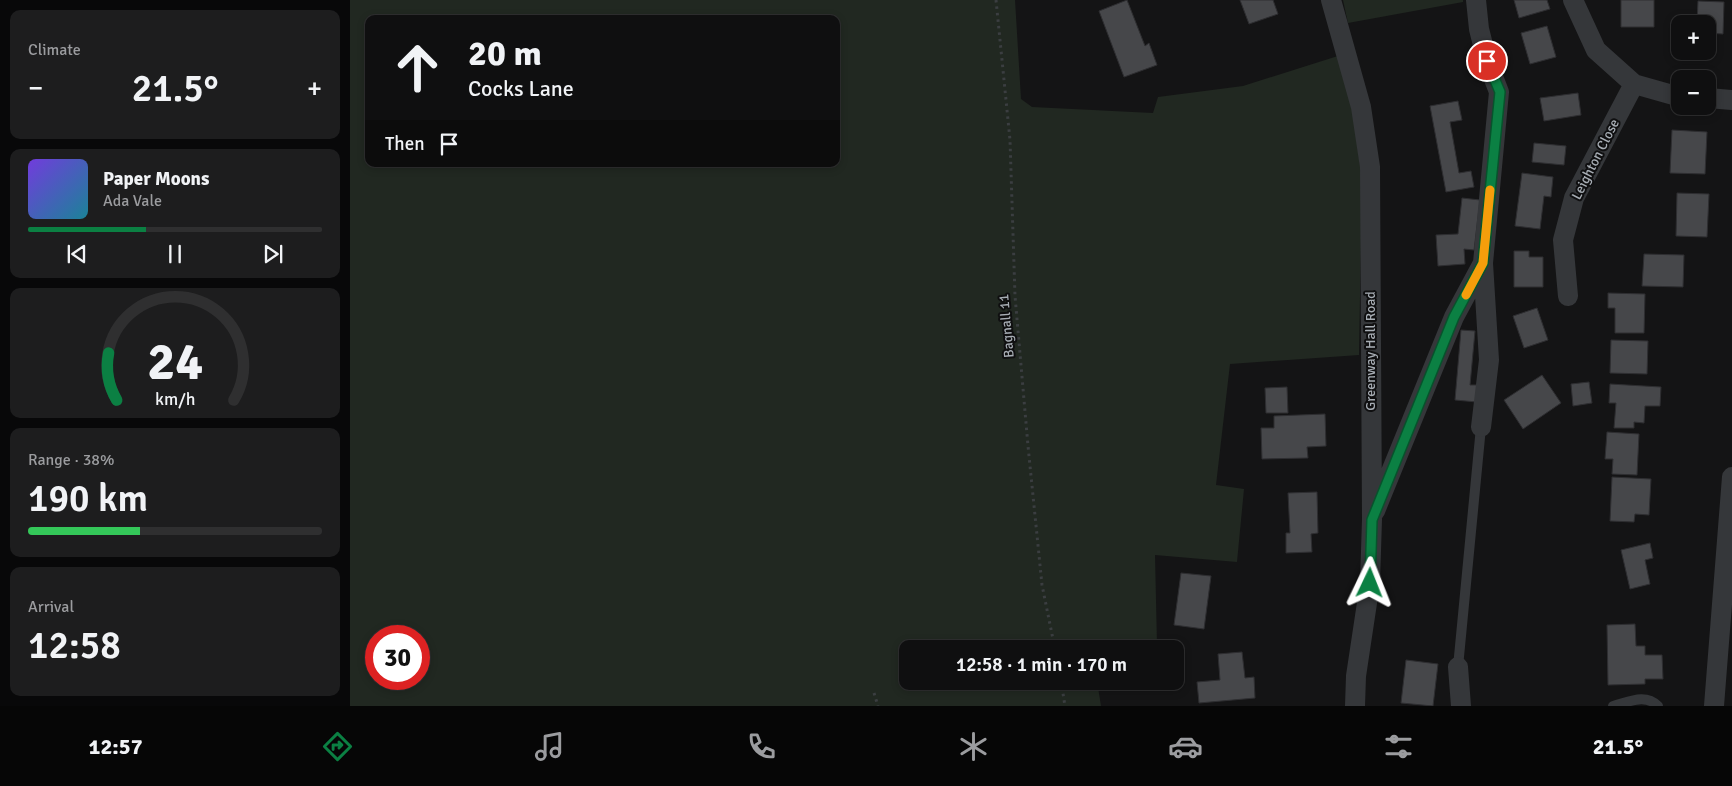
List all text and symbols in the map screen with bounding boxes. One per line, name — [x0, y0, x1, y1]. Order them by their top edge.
map controls — [1671, 15, 1716, 115]
button: + — [1671, 15, 1716, 60]
text: 20 m — [468, 32, 542, 75]
icon: ahead — [385, 35, 450, 100]
text: Climate — [28, 40, 81, 60]
pin — [1466, 40, 1508, 82]
icon: arrive — [1473, 47, 1501, 75]
text: 21.5° — [132, 65, 218, 112]
button: − — [1671, 70, 1716, 115]
text: − — [28, 71, 43, 105]
text: + — [307, 71, 322, 105]
text: Cocks Lane — [468, 75, 574, 102]
street label: Leighton Close — [1568, 116, 1623, 202]
icon: arrive — [435, 130, 463, 158]
text: Then — [385, 132, 425, 156]
text: Paper Moons — [103, 167, 209, 191]
text: Ada Vale — [103, 191, 162, 211]
icon: previous — [63, 240, 91, 268]
icon: pause — [161, 240, 189, 268]
icon: next — [259, 240, 287, 268]
street label: Greenway Hall Road — [1362, 291, 1379, 411]
street label: Bagnall 11 — [995, 293, 1018, 359]
text: 24 — [147, 330, 203, 394]
text: km/h — [155, 388, 195, 410]
text: Range · 38% — [28, 450, 114, 470]
text: 190 km — [28, 475, 148, 522]
position arrow — [1343, 556, 1395, 608]
text: Arrival — [28, 597, 74, 617]
text: 12:58 — [28, 622, 121, 669]
speed limit sign: 30 — [365, 625, 430, 690]
text: 12:58 · 1 min · 170 m — [956, 653, 1127, 677]
icon: directions — [320, 729, 355, 764]
icon: music — [532, 729, 567, 764]
icon: phone — [744, 729, 779, 764]
icon: climate — [956, 729, 991, 764]
icon: car — [1168, 729, 1203, 764]
icon: filters — [1381, 729, 1416, 764]
text: 12:57 — [89, 733, 143, 760]
text: 21.5° — [1593, 733, 1643, 760]

